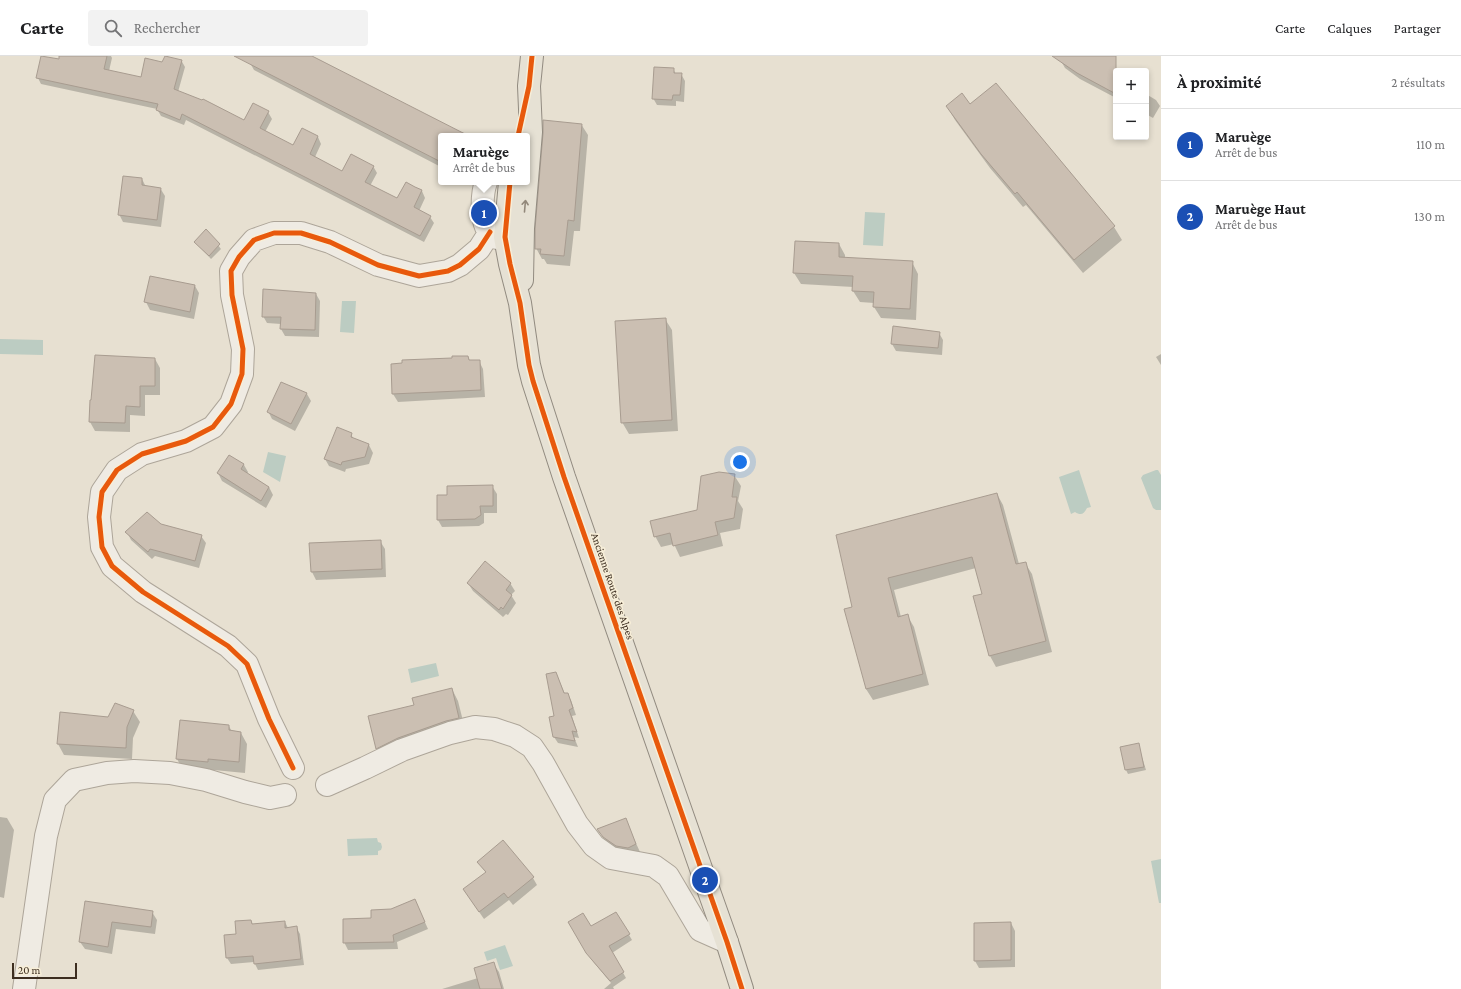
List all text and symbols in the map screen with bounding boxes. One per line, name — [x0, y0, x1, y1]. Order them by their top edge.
search box — [88, 10, 368, 46]
text: Carte — [20, 17, 64, 38]
icon: search — [102, 17, 124, 39]
text: Rechercher — [134, 20, 200, 36]
text: Carte — [1275, 20, 1305, 36]
text: Calques — [1327, 20, 1372, 36]
text: Partager — [1394, 20, 1441, 36]
map controls — [1113, 68, 1149, 140]
button: + — [1113, 68, 1149, 104]
text: À proximité — [1177, 73, 1261, 92]
text: 2 résultats — [1391, 75, 1445, 90]
button: − — [1113, 104, 1149, 140]
text: Maruège — [1215, 129, 1271, 145]
popup — [438, 133, 530, 185]
text: 1 — [1188, 137, 1192, 152]
text: 110 m — [1416, 137, 1445, 152]
text: Maruège — [453, 144, 509, 160]
text: Arrêt de bus — [1215, 145, 1277, 160]
text: Arrêt de bus — [453, 160, 515, 175]
pin: 1 — [471, 198, 497, 228]
one-way arrow — [522, 200, 529, 213]
text: Maruège Haut — [1215, 201, 1306, 217]
text: 2 — [1187, 209, 1193, 224]
text: 130 m — [1414, 209, 1445, 224]
text: Arrêt de bus — [1215, 217, 1277, 232]
your location — [730, 452, 750, 472]
street label: Ancienne Route des Alpes — [588, 531, 637, 641]
pin: 2 — [692, 865, 718, 895]
scale bar — [12, 961, 77, 980]
text: 20 m — [18, 964, 40, 976]

